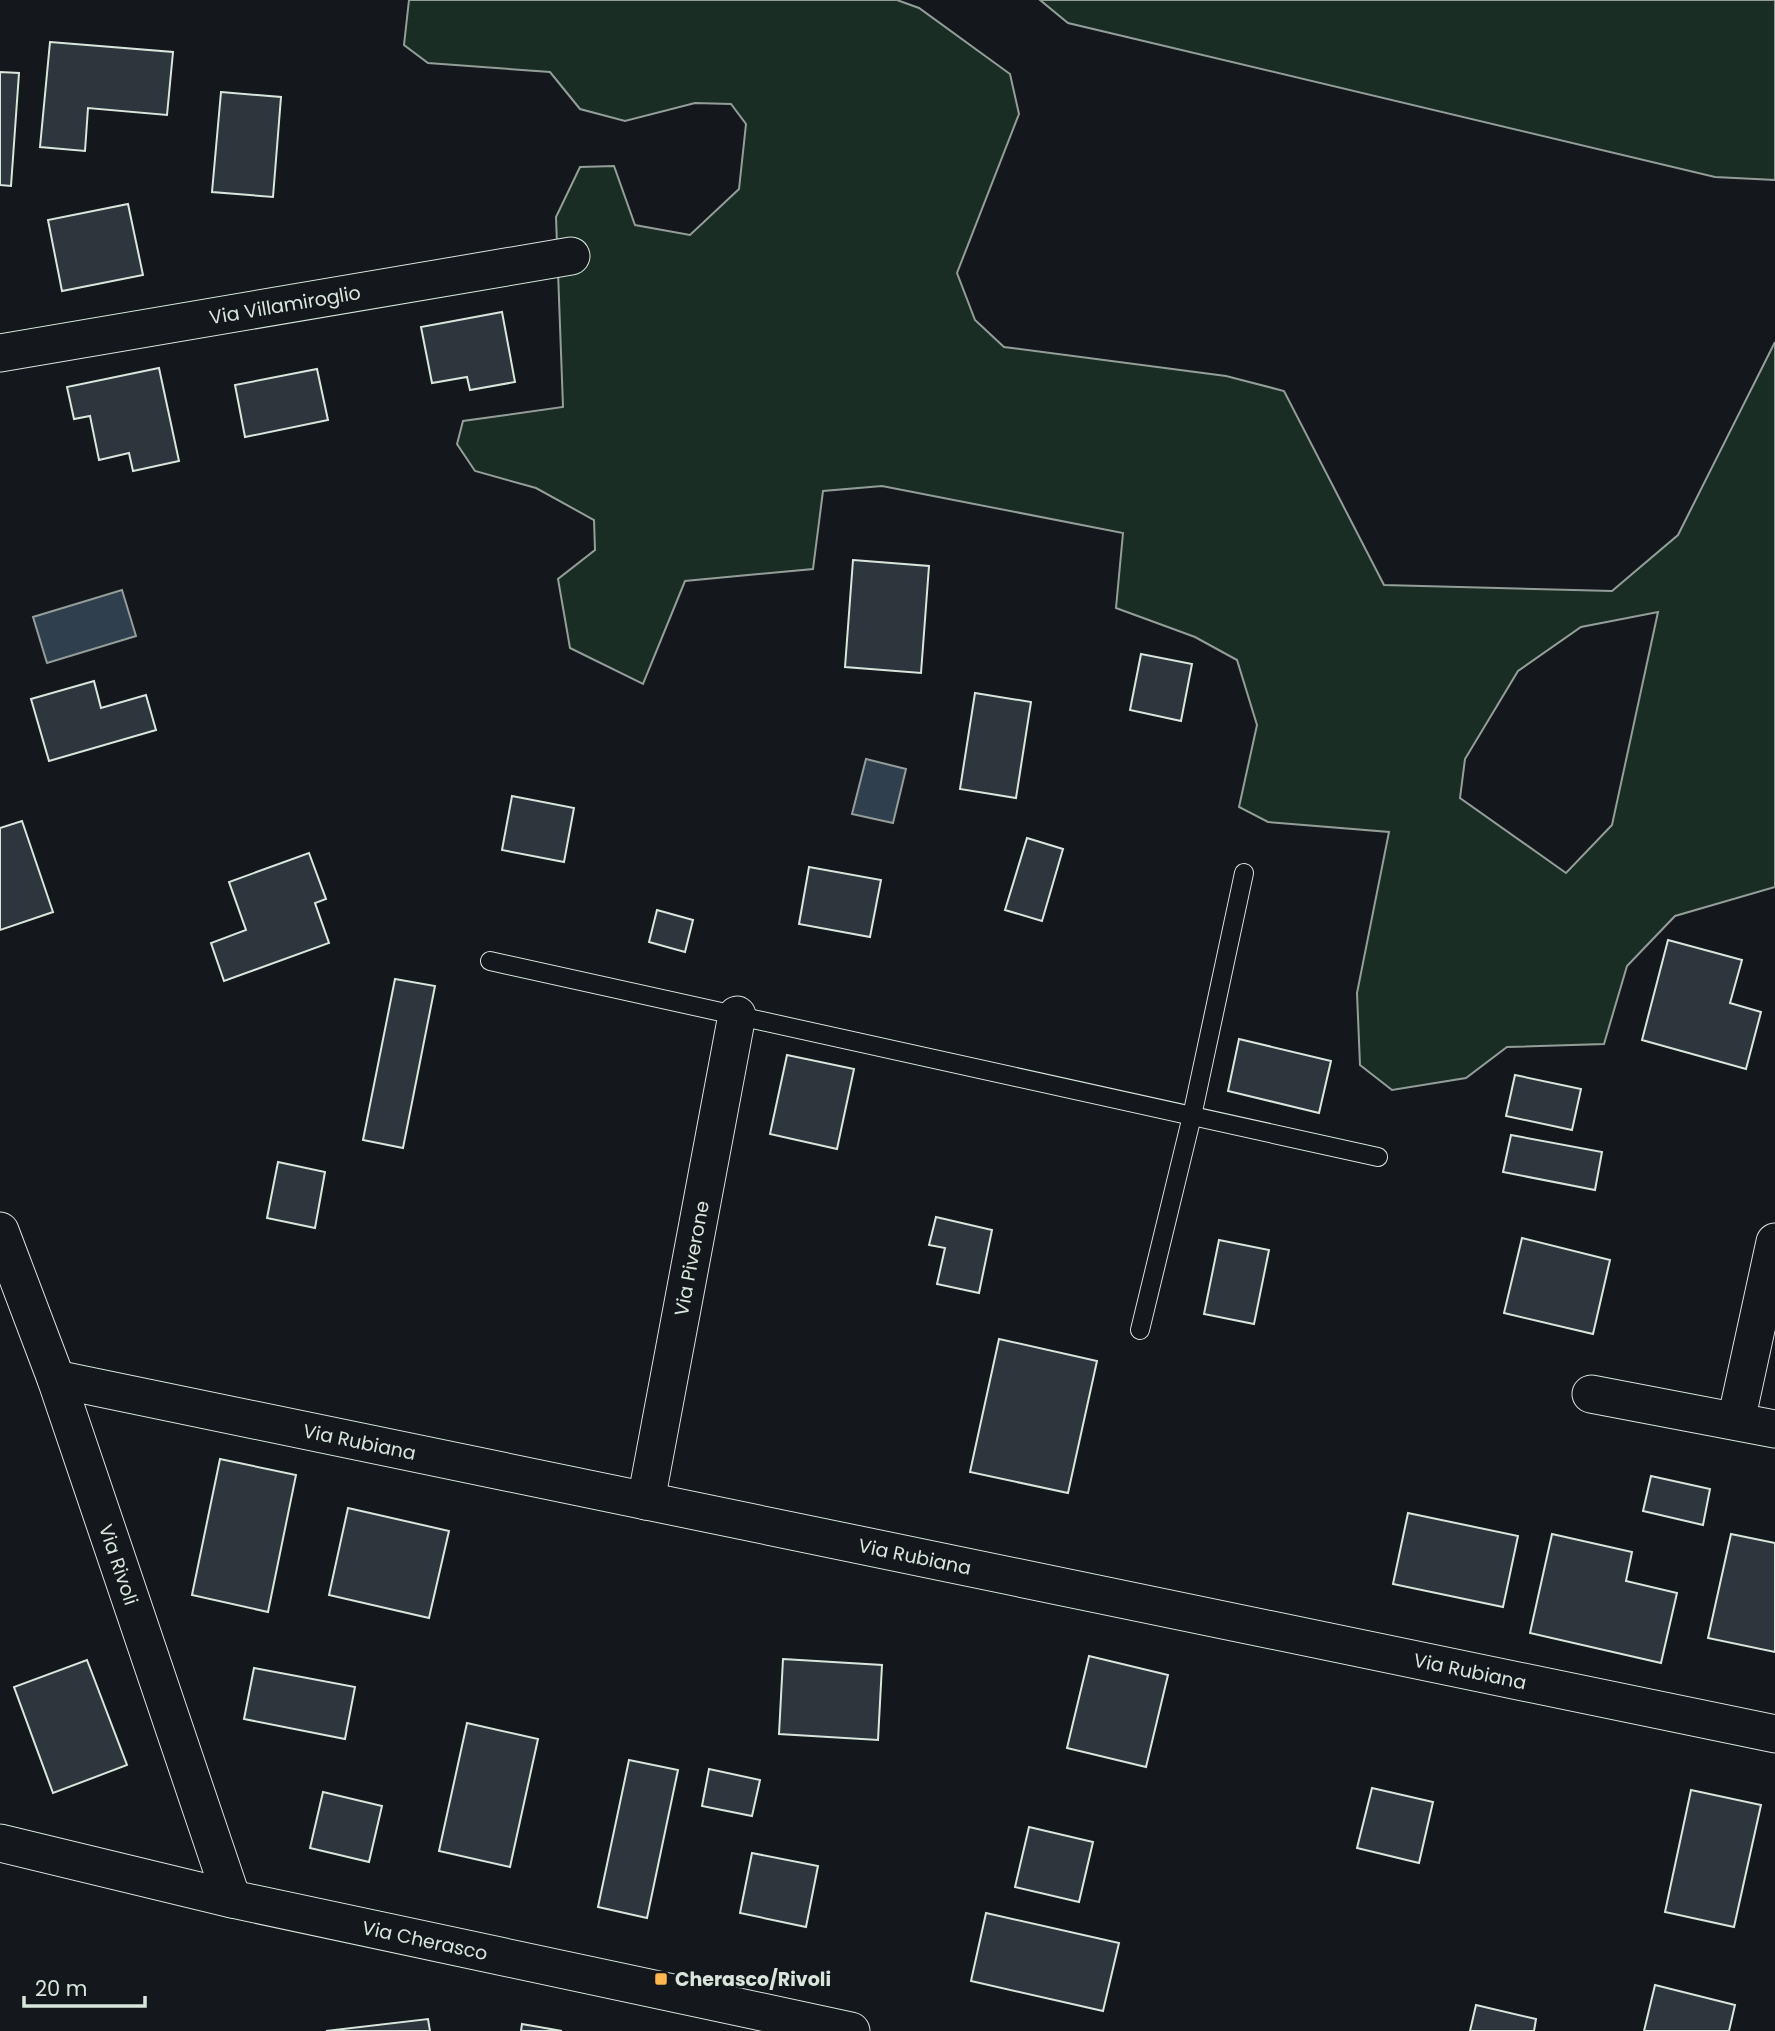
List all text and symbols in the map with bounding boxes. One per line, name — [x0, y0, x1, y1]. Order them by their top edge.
street label: Via Villamiroglio — [207, 279, 363, 331]
street label: Via Piverone — [668, 1198, 716, 1318]
street label: Via Rubiana — [301, 1417, 418, 1467]
street label: Via Rivoli — [92, 1520, 145, 1609]
street label: Via Rubiana — [856, 1532, 974, 1582]
street label: Via Rubiana — [1411, 1647, 1529, 1696]
street label: Via Cherasco — [360, 1914, 490, 1967]
scale bar — [24, 1965, 145, 2009]
place label: Cherasco/Rivoli — [675, 1966, 831, 1993]
marker: Cherasco/Rivoli — [653, 1971, 669, 1987]
text: 20 m — [35, 1974, 88, 2003]

